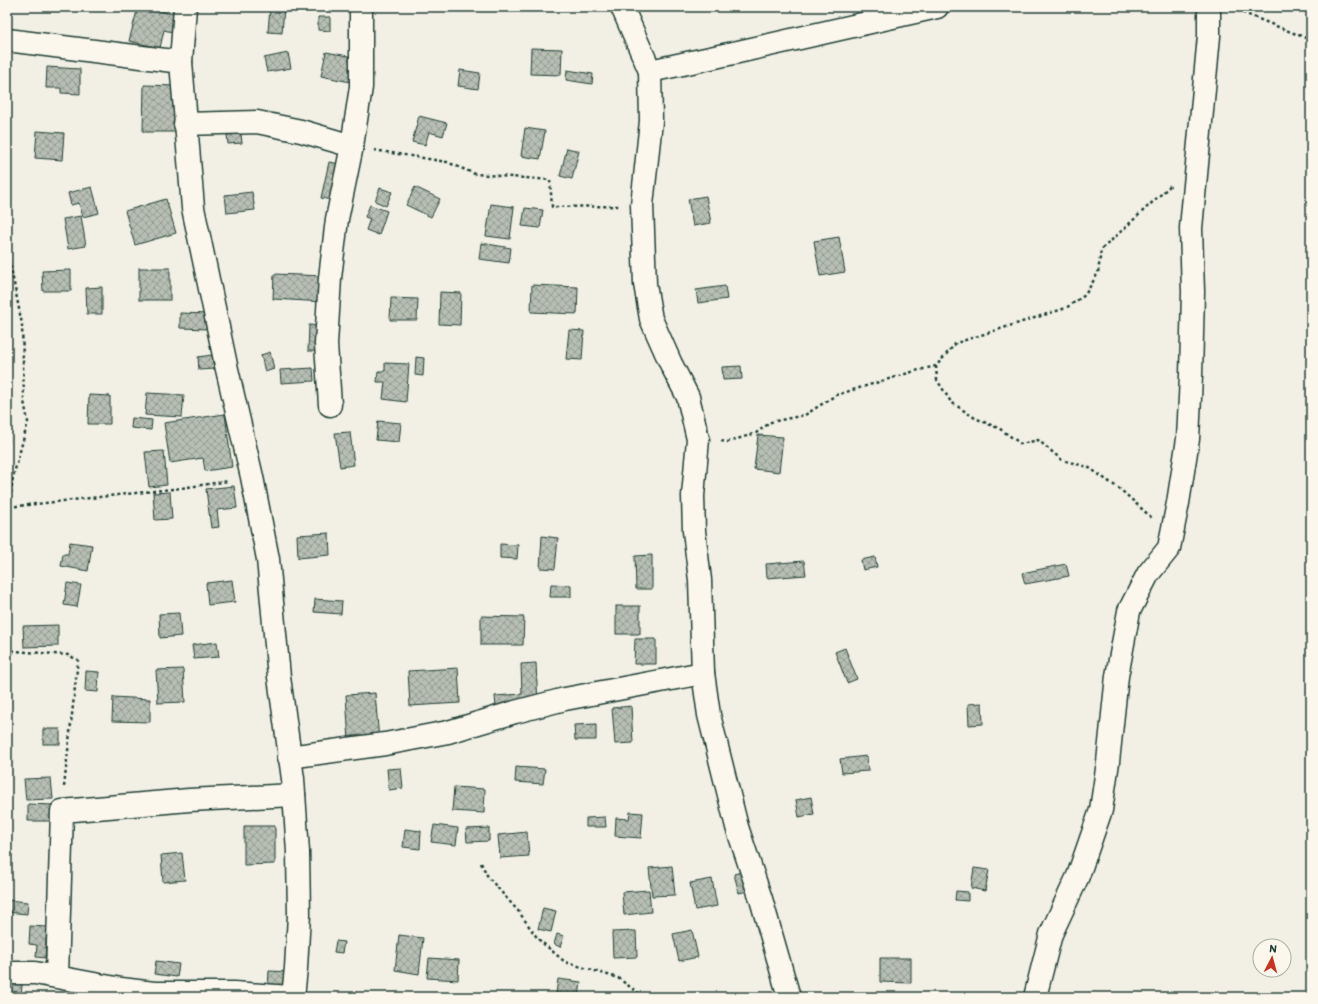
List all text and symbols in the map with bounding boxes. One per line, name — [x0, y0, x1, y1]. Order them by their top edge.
north arrow — [1252, 938, 1292, 978]
text: N — [1269, 942, 1277, 955]

